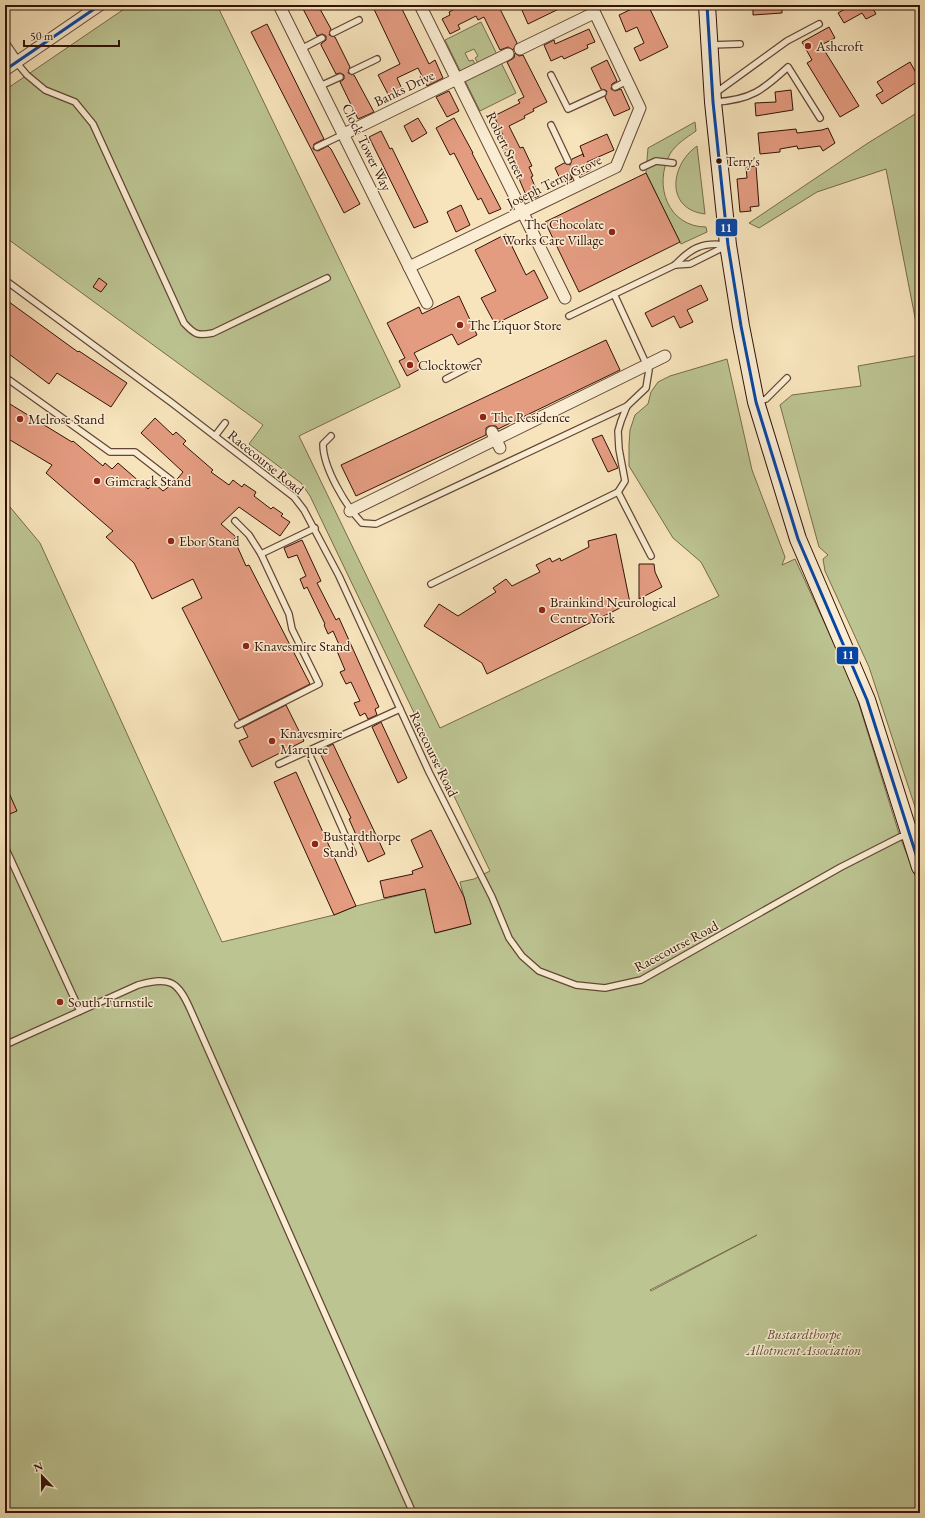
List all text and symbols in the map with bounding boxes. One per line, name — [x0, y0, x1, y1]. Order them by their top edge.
scale bar — [24, 22, 119, 48]
text: 50 m — [30, 28, 54, 44]
place label: Ashcroft — [815, 37, 864, 55]
marker: Ashcroft — [803, 41, 813, 51]
street label: Banks Drive — [371, 65, 438, 110]
street label: Clock Tower Way — [338, 100, 396, 194]
street label: Robert Street — [482, 109, 530, 182]
street label: Joseph Terry Grove — [503, 150, 605, 212]
place label: Terry's — [726, 153, 760, 170]
marker: Terry's — [714, 156, 724, 166]
place label: The Chocolate Works Care Village — [502, 215, 605, 249]
line badge: 11 — [715, 218, 738, 237]
text: 11 — [720, 221, 732, 235]
marker: The Chocolate Works Care Village — [607, 227, 617, 237]
place label: The Liquor Store — [468, 316, 562, 334]
marker: The Liquor Store — [455, 320, 465, 330]
place label: Clocktower — [418, 356, 481, 374]
marker: Clocktower — [405, 360, 415, 370]
place label: The Residence — [491, 408, 571, 426]
place label: Melrose Stand — [28, 410, 105, 428]
marker: The Residence — [478, 412, 488, 422]
marker: Melrose Stand — [15, 414, 25, 424]
street label: Racecourse Road — [224, 426, 308, 499]
place label: Gimcrack Stand — [105, 472, 192, 490]
marker: Gimcrack Stand — [92, 476, 102, 486]
place label: Ebor Stand — [179, 532, 240, 550]
marker: Ebor Stand — [166, 536, 176, 546]
place label: Brainkind Neurological Centre York — [550, 593, 677, 627]
marker: Brainkind Neurological Centre York — [537, 605, 547, 615]
place label: Knavesmire Stand — [254, 637, 351, 655]
marker: Knavesmire Stand — [241, 641, 251, 651]
line badge: 11 — [836, 646, 859, 665]
text: 11 — [842, 648, 854, 662]
street label: Racecourse Road — [406, 708, 463, 800]
place label: Knavesmire Marquee — [280, 724, 343, 758]
marker: Knavesmire Marquee — [267, 736, 277, 746]
place label: Bustardthorpe Stand — [323, 827, 401, 861]
marker: Bustardthorpe Stand — [310, 839, 320, 849]
street label: Racecourse Road — [631, 916, 722, 976]
place label: South Turnstile — [68, 993, 154, 1011]
marker: South Turnstile — [55, 997, 65, 1007]
park label: Bustardthorpe Allotment Association — [746, 1325, 861, 1359]
north arrow — [22, 1456, 62, 1496]
text: N — [32, 1459, 45, 1475]

